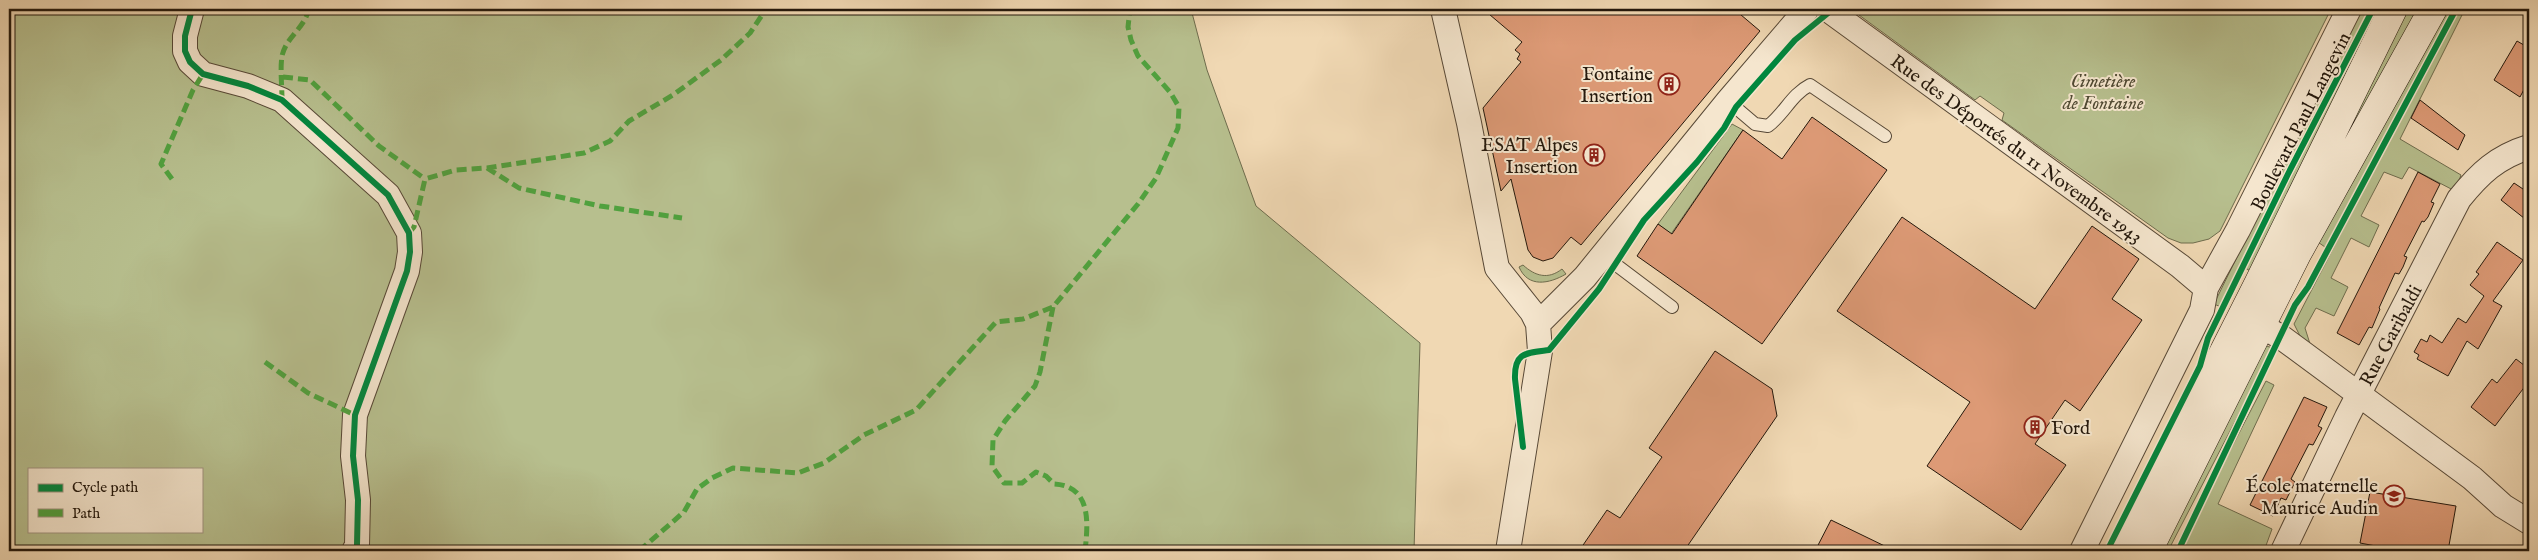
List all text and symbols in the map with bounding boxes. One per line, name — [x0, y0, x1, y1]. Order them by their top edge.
street label: Boulevard Paul Langevin — [2246, 29, 2357, 215]
street label: Rue des Déportés du 11 Novembre 1943 — [1885, 50, 2147, 249]
place label: Fontaine Insertion — [1581, 63, 1653, 109]
park label: Cimetière de Fontaine — [2062, 70, 2144, 116]
building icon: Fontaine Insertion — [1657, 72, 1681, 96]
place label: ESAT Alpes Insertion — [1481, 134, 1578, 180]
building icon: ESAT Alpes Insertion — [1582, 143, 1606, 167]
street label: Rue Garibaldi — [2355, 281, 2428, 391]
building icon: Ford — [2023, 415, 2047, 439]
place label: Ford — [2051, 417, 2091, 441]
legend — [28, 468, 202, 532]
place label: École maternelle Maurice Audin — [2246, 474, 2378, 521]
text: Cycle path — [72, 478, 138, 497]
school or university icon: École maternelle Maurice Audin — [2382, 484, 2406, 508]
text: Path — [72, 504, 100, 523]

